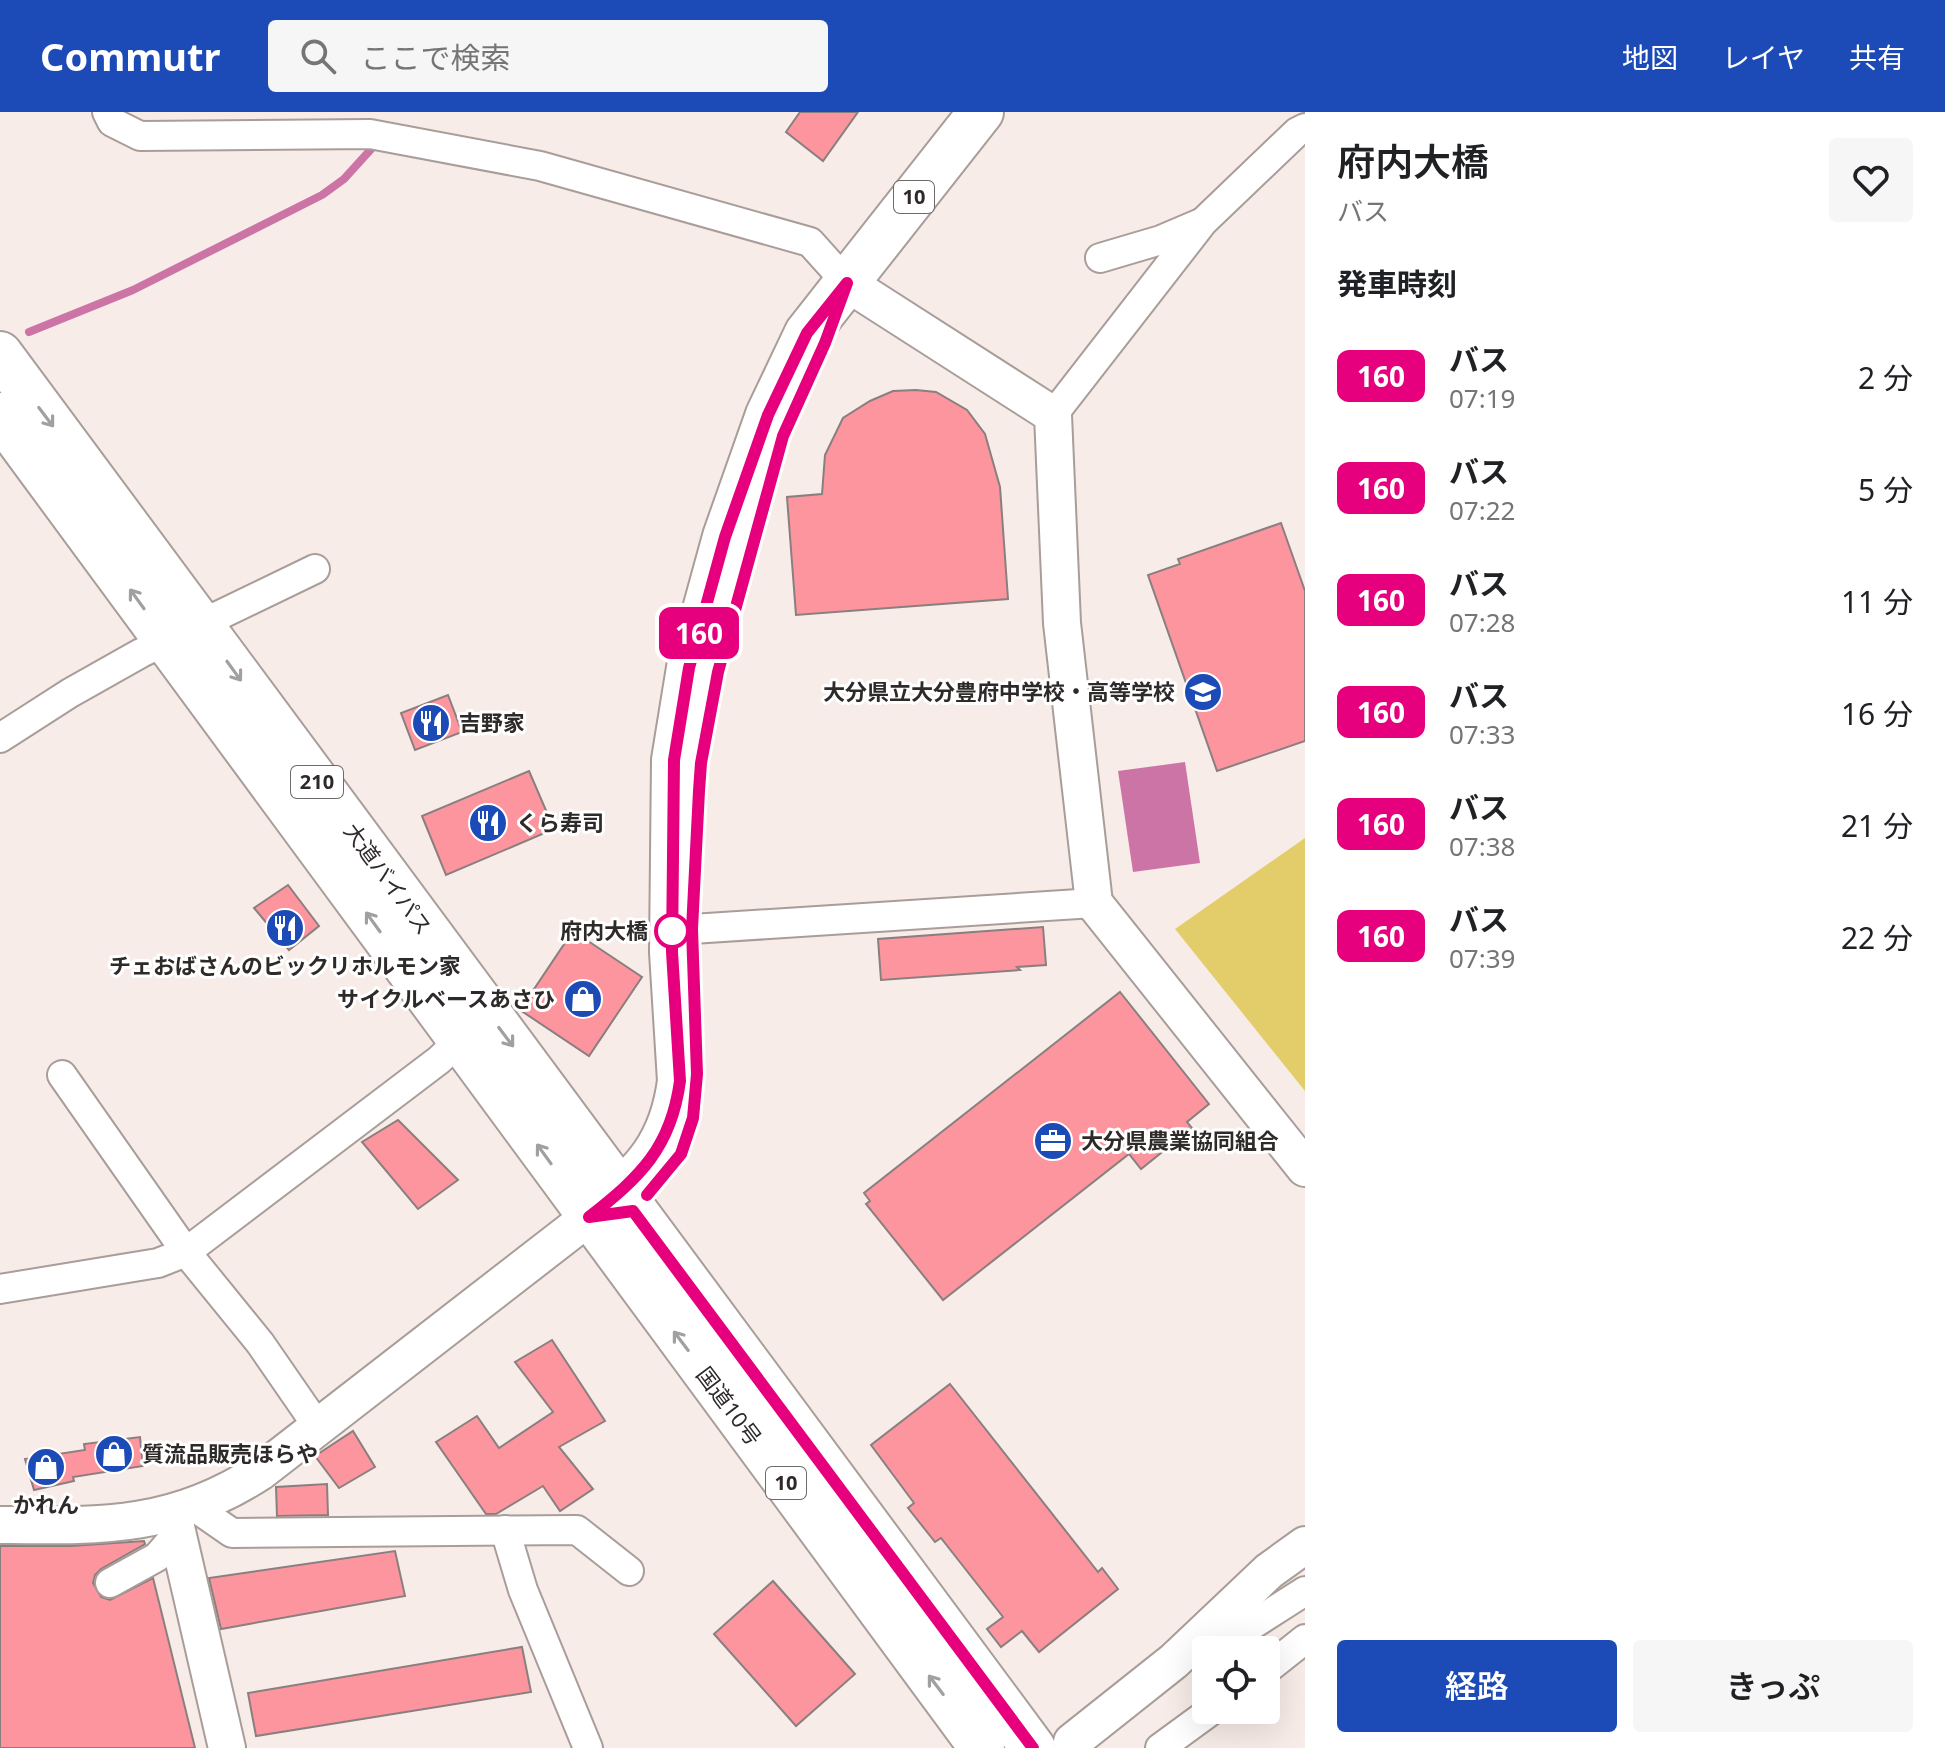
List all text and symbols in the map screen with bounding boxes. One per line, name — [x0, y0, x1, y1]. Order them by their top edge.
search box — [268, 20, 828, 92]
text: Commutr — [40, 30, 220, 82]
icon: search — [296, 34, 340, 78]
text: ここで検索 — [360, 37, 510, 78]
text: 地図 — [1622, 38, 1678, 76]
text: レイヤ — [1722, 38, 1805, 76]
text: 共有 — [1849, 38, 1905, 76]
text: 府内大橋 — [1337, 135, 1489, 187]
button: heart — [1829, 138, 1913, 222]
road number: 10 — [894, 181, 934, 213]
text: バス — [1337, 193, 1389, 229]
text: 発車時刻 — [1337, 263, 1457, 304]
text: バス — [1449, 339, 1509, 380]
text: 160 — [1357, 357, 1405, 395]
text: 2 分 — [1858, 357, 1913, 398]
text: 07:19 — [1449, 380, 1515, 416]
one-way arrow — [38, 406, 55, 427]
text: バス — [1449, 451, 1509, 492]
text: 160 — [1357, 469, 1405, 507]
text: 5 分 — [1858, 469, 1913, 510]
text: 07:22 — [1449, 492, 1515, 528]
text: バス — [1449, 563, 1509, 604]
text: 160 — [1357, 581, 1405, 619]
text: 11 分 — [1841, 581, 1913, 622]
one-way arrow — [128, 589, 145, 611]
text: 07:28 — [1449, 604, 1515, 640]
line badge: 160 — [653, 607, 745, 659]
text: 160 — [675, 614, 723, 652]
one-way arrow — [226, 660, 243, 681]
school or university icon: 大分県立大分豊府中学校・高等学校 — [1182, 671, 1224, 713]
text: バス — [1449, 675, 1509, 716]
place label: 大分県立大分豊府中学校・高等学校 — [823, 676, 1175, 706]
text: 160 — [1357, 693, 1405, 731]
text: 16 分 — [1841, 693, 1913, 734]
restaurant icon: 吉野家 — [410, 702, 452, 744]
place label: 吉野家 — [459, 707, 525, 737]
text: 07:33 — [1449, 716, 1515, 752]
road number: 210 — [291, 766, 343, 798]
text: バス — [1449, 787, 1509, 828]
restaurant icon: くら寿司 — [467, 802, 509, 844]
text: 160 — [1357, 805, 1405, 843]
text: 21 分 — [1841, 805, 1913, 846]
place label: くら寿司 — [516, 807, 604, 837]
street label: 大道バイパス — [338, 816, 440, 940]
text: 07:38 — [1449, 828, 1515, 864]
text: バス — [1449, 899, 1509, 940]
restaurant icon: チェおばさんのビックリホルモン家 — [264, 907, 306, 949]
one-way arrow — [365, 911, 382, 933]
marker: 府内大橋 — [655, 914, 689, 948]
place label: 府内大橋 — [560, 915, 648, 945]
text: 160 — [1357, 917, 1405, 955]
text: 22 分 — [1841, 917, 1913, 958]
text: 07:39 — [1449, 940, 1515, 976]
place label: チェおばさんのビックリホルモン家 — [109, 950, 461, 980]
shop icon: サイクルベースあさひ — [562, 978, 604, 1020]
place label: サイクルベースあさひ — [337, 983, 555, 1013]
one-way arrow — [497, 1026, 514, 1048]
office icon: 大分県農業協同組合 — [1032, 1120, 1074, 1162]
place label: 大分県農業協同組合 — [1081, 1125, 1279, 1155]
one-way arrow — [535, 1144, 552, 1165]
one-way arrow — [673, 1331, 690, 1353]
street label: 国道10号 — [690, 1360, 769, 1451]
shop icon: 質流品販売ほらや — [93, 1433, 135, 1475]
place label: 質流品販売ほらや — [142, 1438, 318, 1468]
shop icon: かれん — [25, 1446, 67, 1488]
road number: 10 — [766, 1467, 806, 1499]
place label: かれん — [13, 1489, 79, 1519]
map controls — [1192, 1636, 1280, 1724]
button: locate — [1192, 1636, 1280, 1724]
button: 経路 — [1337, 1640, 1617, 1732]
button: きっぷ — [1633, 1640, 1913, 1732]
one-way arrow — [928, 1675, 944, 1697]

